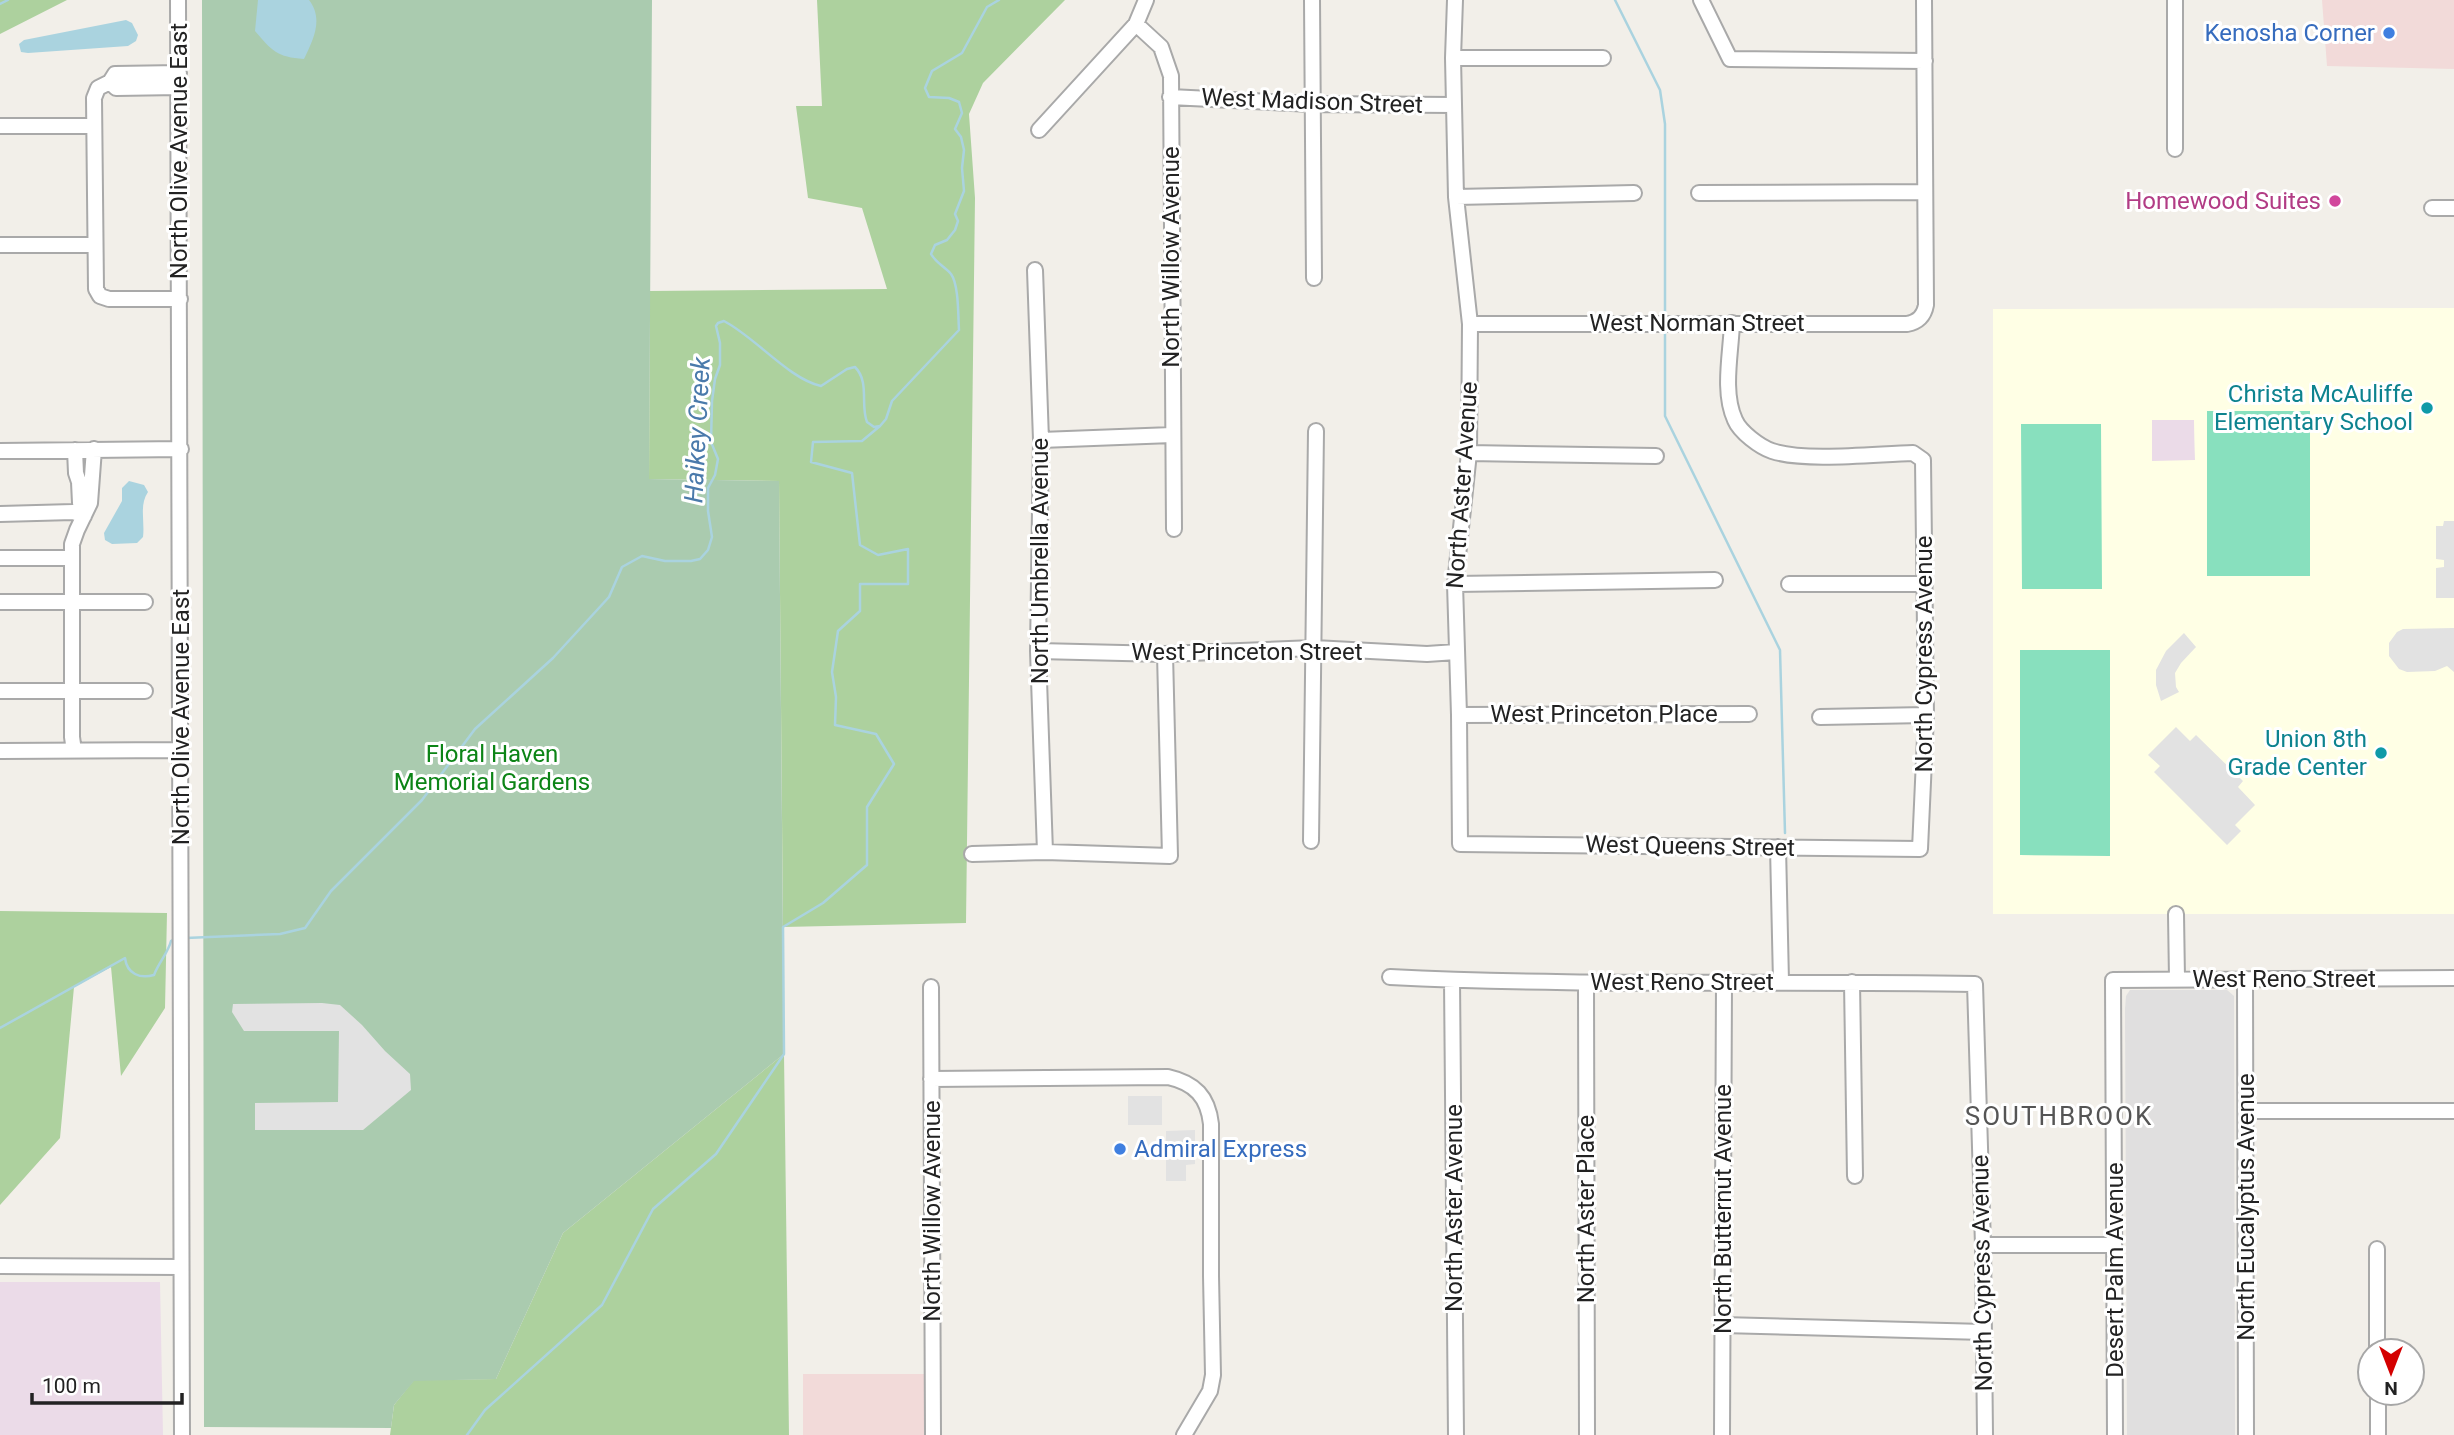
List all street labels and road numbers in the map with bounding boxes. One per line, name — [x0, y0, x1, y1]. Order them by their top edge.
street label: North Olive Avenue East — [165, 23, 193, 279]
street label: West Madison Street — [1201, 83, 1423, 119]
street label: North Willow Avenue — [1157, 146, 1185, 368]
street label: West Norman Street — [1589, 309, 1805, 337]
street label: North Aster Avenue — [1441, 380, 1483, 590]
street label: North Umbrella Avenue — [1026, 438, 1054, 684]
street label: North Cypress Avenue — [1910, 536, 1938, 772]
street label: North Olive Avenue East — [167, 589, 195, 845]
street label: West Princeton Street — [1131, 638, 1363, 666]
street label: West Princeton Place — [1490, 700, 1718, 728]
street label: West Queens Street — [1585, 830, 1795, 862]
street label: West Reno Street — [2192, 965, 2376, 993]
street label: West Reno Street — [1590, 968, 1774, 996]
street label: North Eucalyptus Avenue — [2232, 1073, 2260, 1341]
street label: North Butternut Avenue — [1709, 1084, 1737, 1334]
street label: North Willow Avenue — [918, 1100, 946, 1322]
street label: North Aster Avenue — [1440, 1104, 1468, 1312]
street label: North Aster Place — [1572, 1115, 1600, 1303]
street label: North Cypress Avenue — [1966, 1154, 1998, 1392]
street label: Desert Palm Avenue — [2101, 1162, 2129, 1378]

